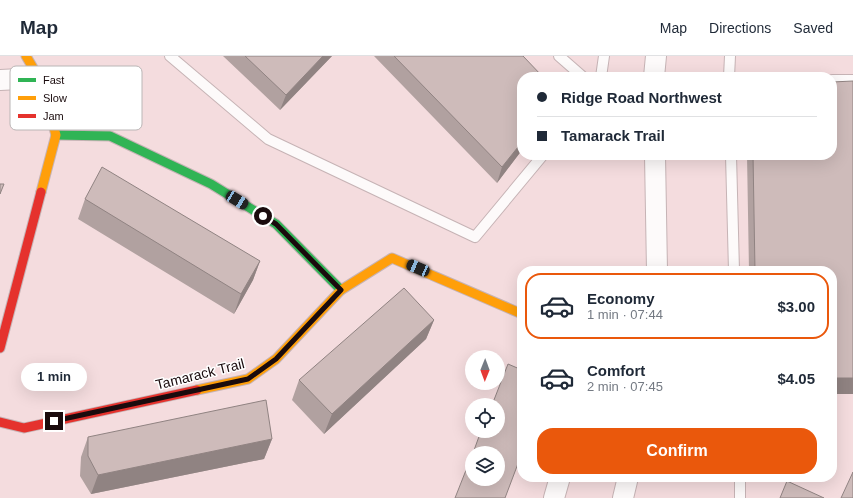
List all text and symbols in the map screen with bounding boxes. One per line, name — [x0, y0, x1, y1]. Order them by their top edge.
text: Map — [20, 17, 58, 38]
text: Map — [660, 20, 687, 36]
text: Directions — [709, 20, 771, 36]
text: Saved — [793, 20, 833, 36]
legend — [10, 66, 142, 130]
text: Fast — [43, 74, 64, 86]
text: Ridge Road Northwest — [561, 89, 722, 106]
text: Slow — [43, 92, 67, 104]
text: Jam — [43, 110, 64, 122]
text: Tamarack Trail — [561, 127, 665, 144]
car — [224, 189, 250, 211]
route start — [254, 207, 272, 225]
car — [405, 258, 431, 278]
icon: car — [539, 288, 575, 324]
text: Economy — [587, 290, 655, 307]
text: $3.00 — [777, 298, 815, 315]
text: 1 min · 07:44 — [587, 307, 663, 322]
north arrow — [465, 350, 505, 390]
map controls — [465, 350, 505, 486]
street label: Tamarack Trail — [154, 355, 246, 393]
icon: car — [539, 360, 575, 396]
text: Comfort — [587, 362, 645, 379]
callout: 1 min — [21, 363, 87, 391]
text: 1 min — [37, 369, 71, 384]
text: $4.05 — [777, 370, 815, 387]
text: 2 min · 07:45 — [587, 379, 663, 394]
button: locate — [465, 398, 505, 438]
route end — [45, 412, 63, 430]
button: Confirm — [537, 428, 817, 474]
button: layers — [465, 446, 505, 486]

